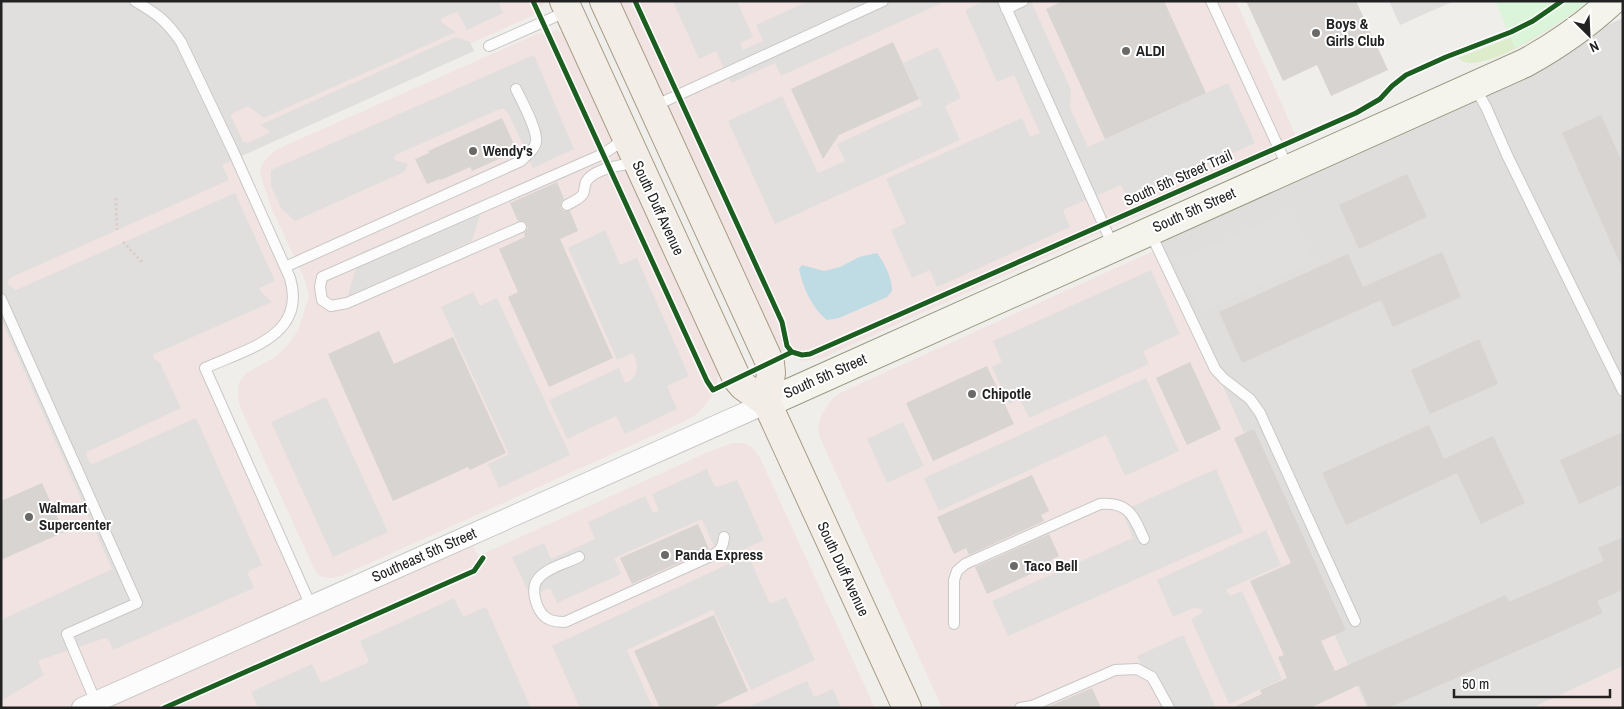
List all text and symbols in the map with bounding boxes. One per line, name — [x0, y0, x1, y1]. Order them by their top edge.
north arrow — [1564, 10, 1614, 60]
place label: Boys & Girls Club — [1326, 13, 1385, 51]
marker: Boys & Girls Club — [1310, 27, 1322, 39]
text: N — [1587, 37, 1602, 57]
place label: ALDI — [1136, 40, 1165, 61]
marker: ALDI — [1120, 45, 1132, 57]
place label: Wendy's — [483, 140, 533, 161]
marker: Wendy's — [467, 145, 479, 157]
street label: South 5th Street Trail — [1121, 146, 1235, 210]
street label: South Duff Avenue — [627, 157, 690, 259]
street label: South 5th Street — [1150, 184, 1238, 236]
street label: South 5th Street — [780, 348, 870, 403]
place label: Chipotle — [982, 383, 1031, 404]
marker: Chipotle — [966, 388, 978, 400]
place label: Walmart Supercenter — [39, 497, 111, 535]
marker: Walmart Supercenter — [23, 511, 35, 523]
street label: South Duff Avenue — [812, 518, 875, 620]
street label: Southeast 5th Street — [368, 522, 480, 587]
place label: Panda Express — [675, 544, 763, 565]
marker: Panda Express — [659, 549, 671, 561]
place label: Taco Bell — [1024, 555, 1078, 576]
marker: Taco Bell — [1008, 560, 1020, 572]
scale bar — [1454, 666, 1610, 698]
text: 50 m — [1462, 673, 1489, 694]

